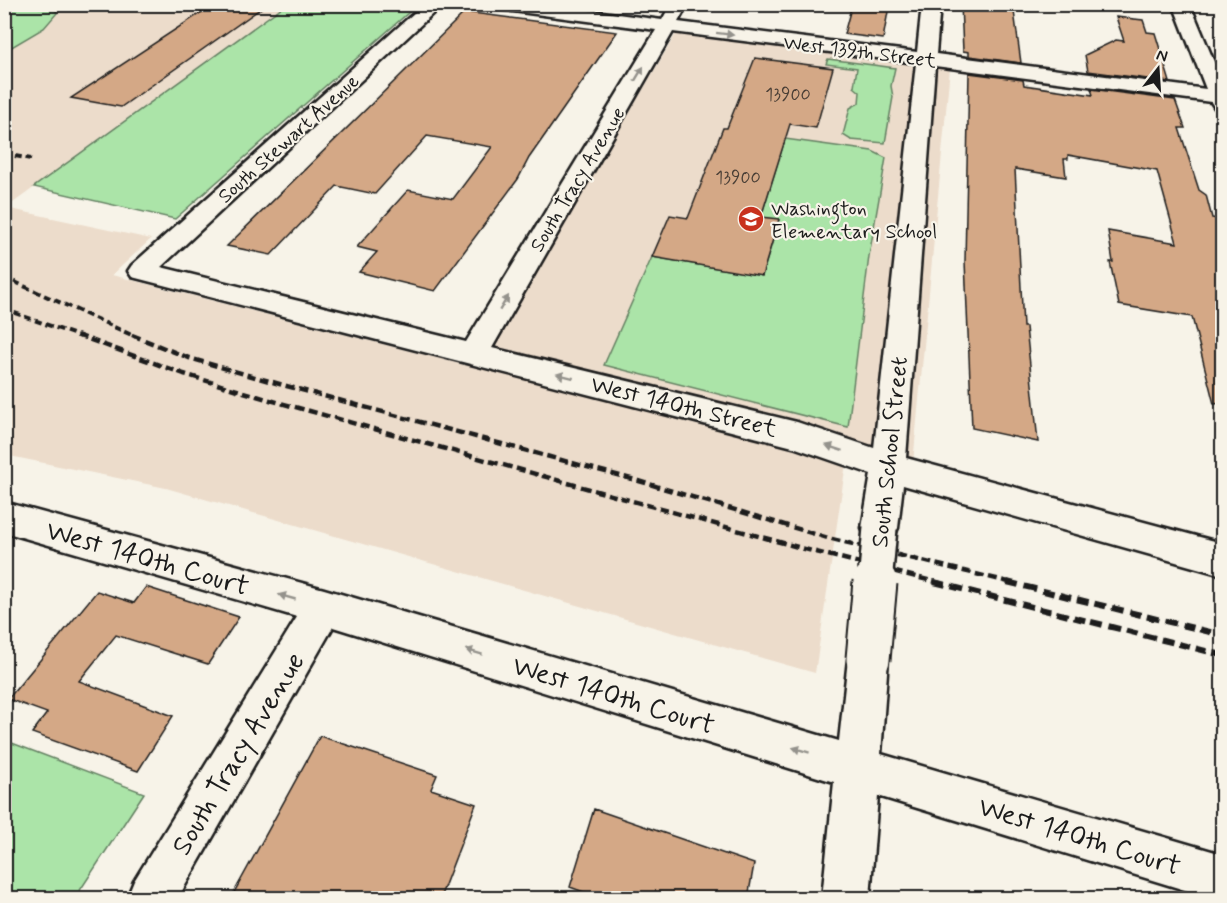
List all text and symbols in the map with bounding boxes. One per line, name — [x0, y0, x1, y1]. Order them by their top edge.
one-way arrow — [715, 29, 734, 38]
street label: West 139th Street — [782, 30, 938, 75]
north arrow — [1128, 39, 1188, 99]
text: N — [1154, 44, 1170, 68]
one-way arrow — [633, 66, 644, 82]
street label: South Stewart Avenue — [212, 68, 366, 210]
house number: 13900 — [765, 83, 811, 107]
street label: South Tracy Avenue — [524, 102, 632, 257]
house number: 13900 — [715, 166, 761, 190]
place label: Washington Elementary School — [771, 196, 937, 246]
school or university icon: Washington Elementary School — [736, 204, 766, 234]
one-way arrow — [498, 295, 509, 311]
street label: South School Street — [865, 355, 916, 549]
street label: West 140th Street — [587, 369, 780, 446]
one-way arrow — [556, 371, 574, 380]
one-way arrow — [825, 442, 843, 452]
street label: West 140th Court — [41, 513, 253, 606]
one-way arrow — [278, 592, 296, 601]
street label: South Tracy Avenue — [164, 646, 314, 863]
one-way arrow — [465, 647, 483, 656]
street label: West 140th Court — [508, 648, 719, 745]
one-way arrow — [792, 745, 810, 754]
street label: West 140th Court — [974, 789, 1185, 886]

